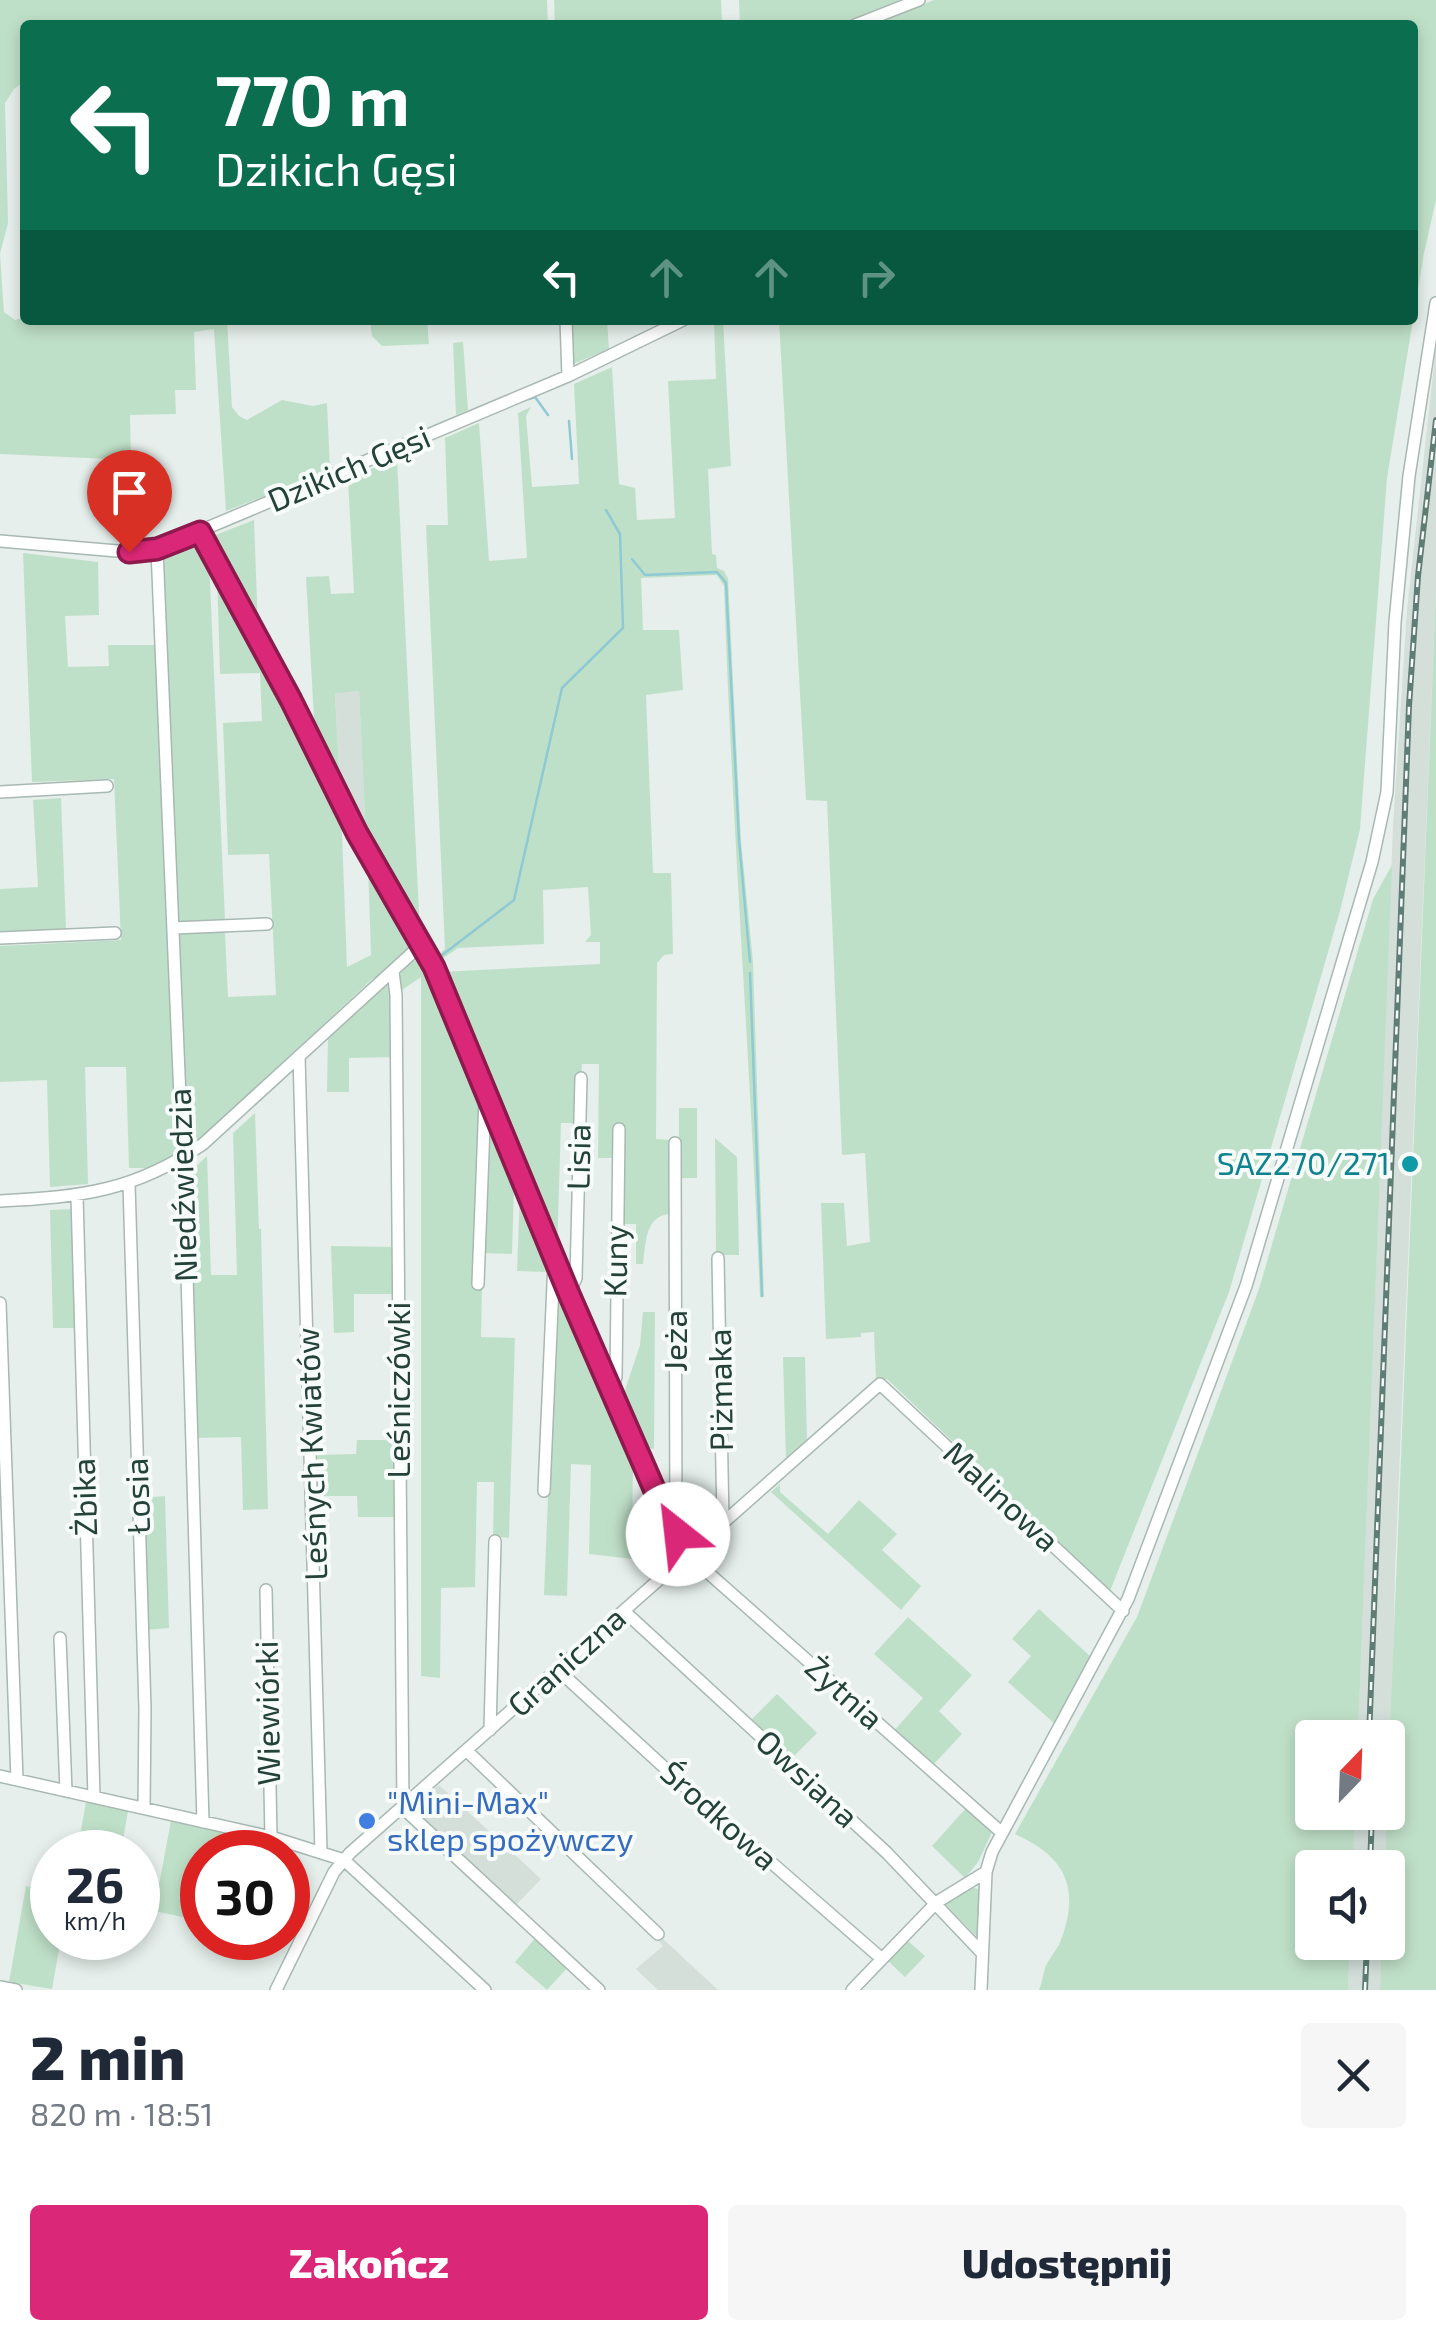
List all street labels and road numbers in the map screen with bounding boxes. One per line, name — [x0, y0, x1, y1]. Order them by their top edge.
street label: Dzikich Gęsi — [261, 416, 435, 518]
street label: Niedźwiedzia — [159, 1087, 203, 1283]
street label: Lisia — [557, 1124, 597, 1190]
street label: Kuny — [594, 1224, 634, 1298]
street label: Leśniczówki — [378, 1302, 416, 1478]
street label: Jeża — [655, 1310, 693, 1372]
street label: Leśnych Kwiatów — [287, 1327, 333, 1581]
street label: Piżmaka — [699, 1328, 739, 1452]
street label: Malinowa — [937, 1433, 1068, 1558]
street label: Żbika — [63, 1457, 103, 1537]
street label: Łosia — [116, 1457, 156, 1535]
street label: Graniczna — [499, 1598, 632, 1723]
street label: Wiewiórki — [246, 1640, 286, 1786]
street label: Żytnia — [799, 1647, 892, 1736]
street label: Owsiana — [749, 1721, 867, 1834]
street label: Środkowa — [654, 1752, 787, 1877]

